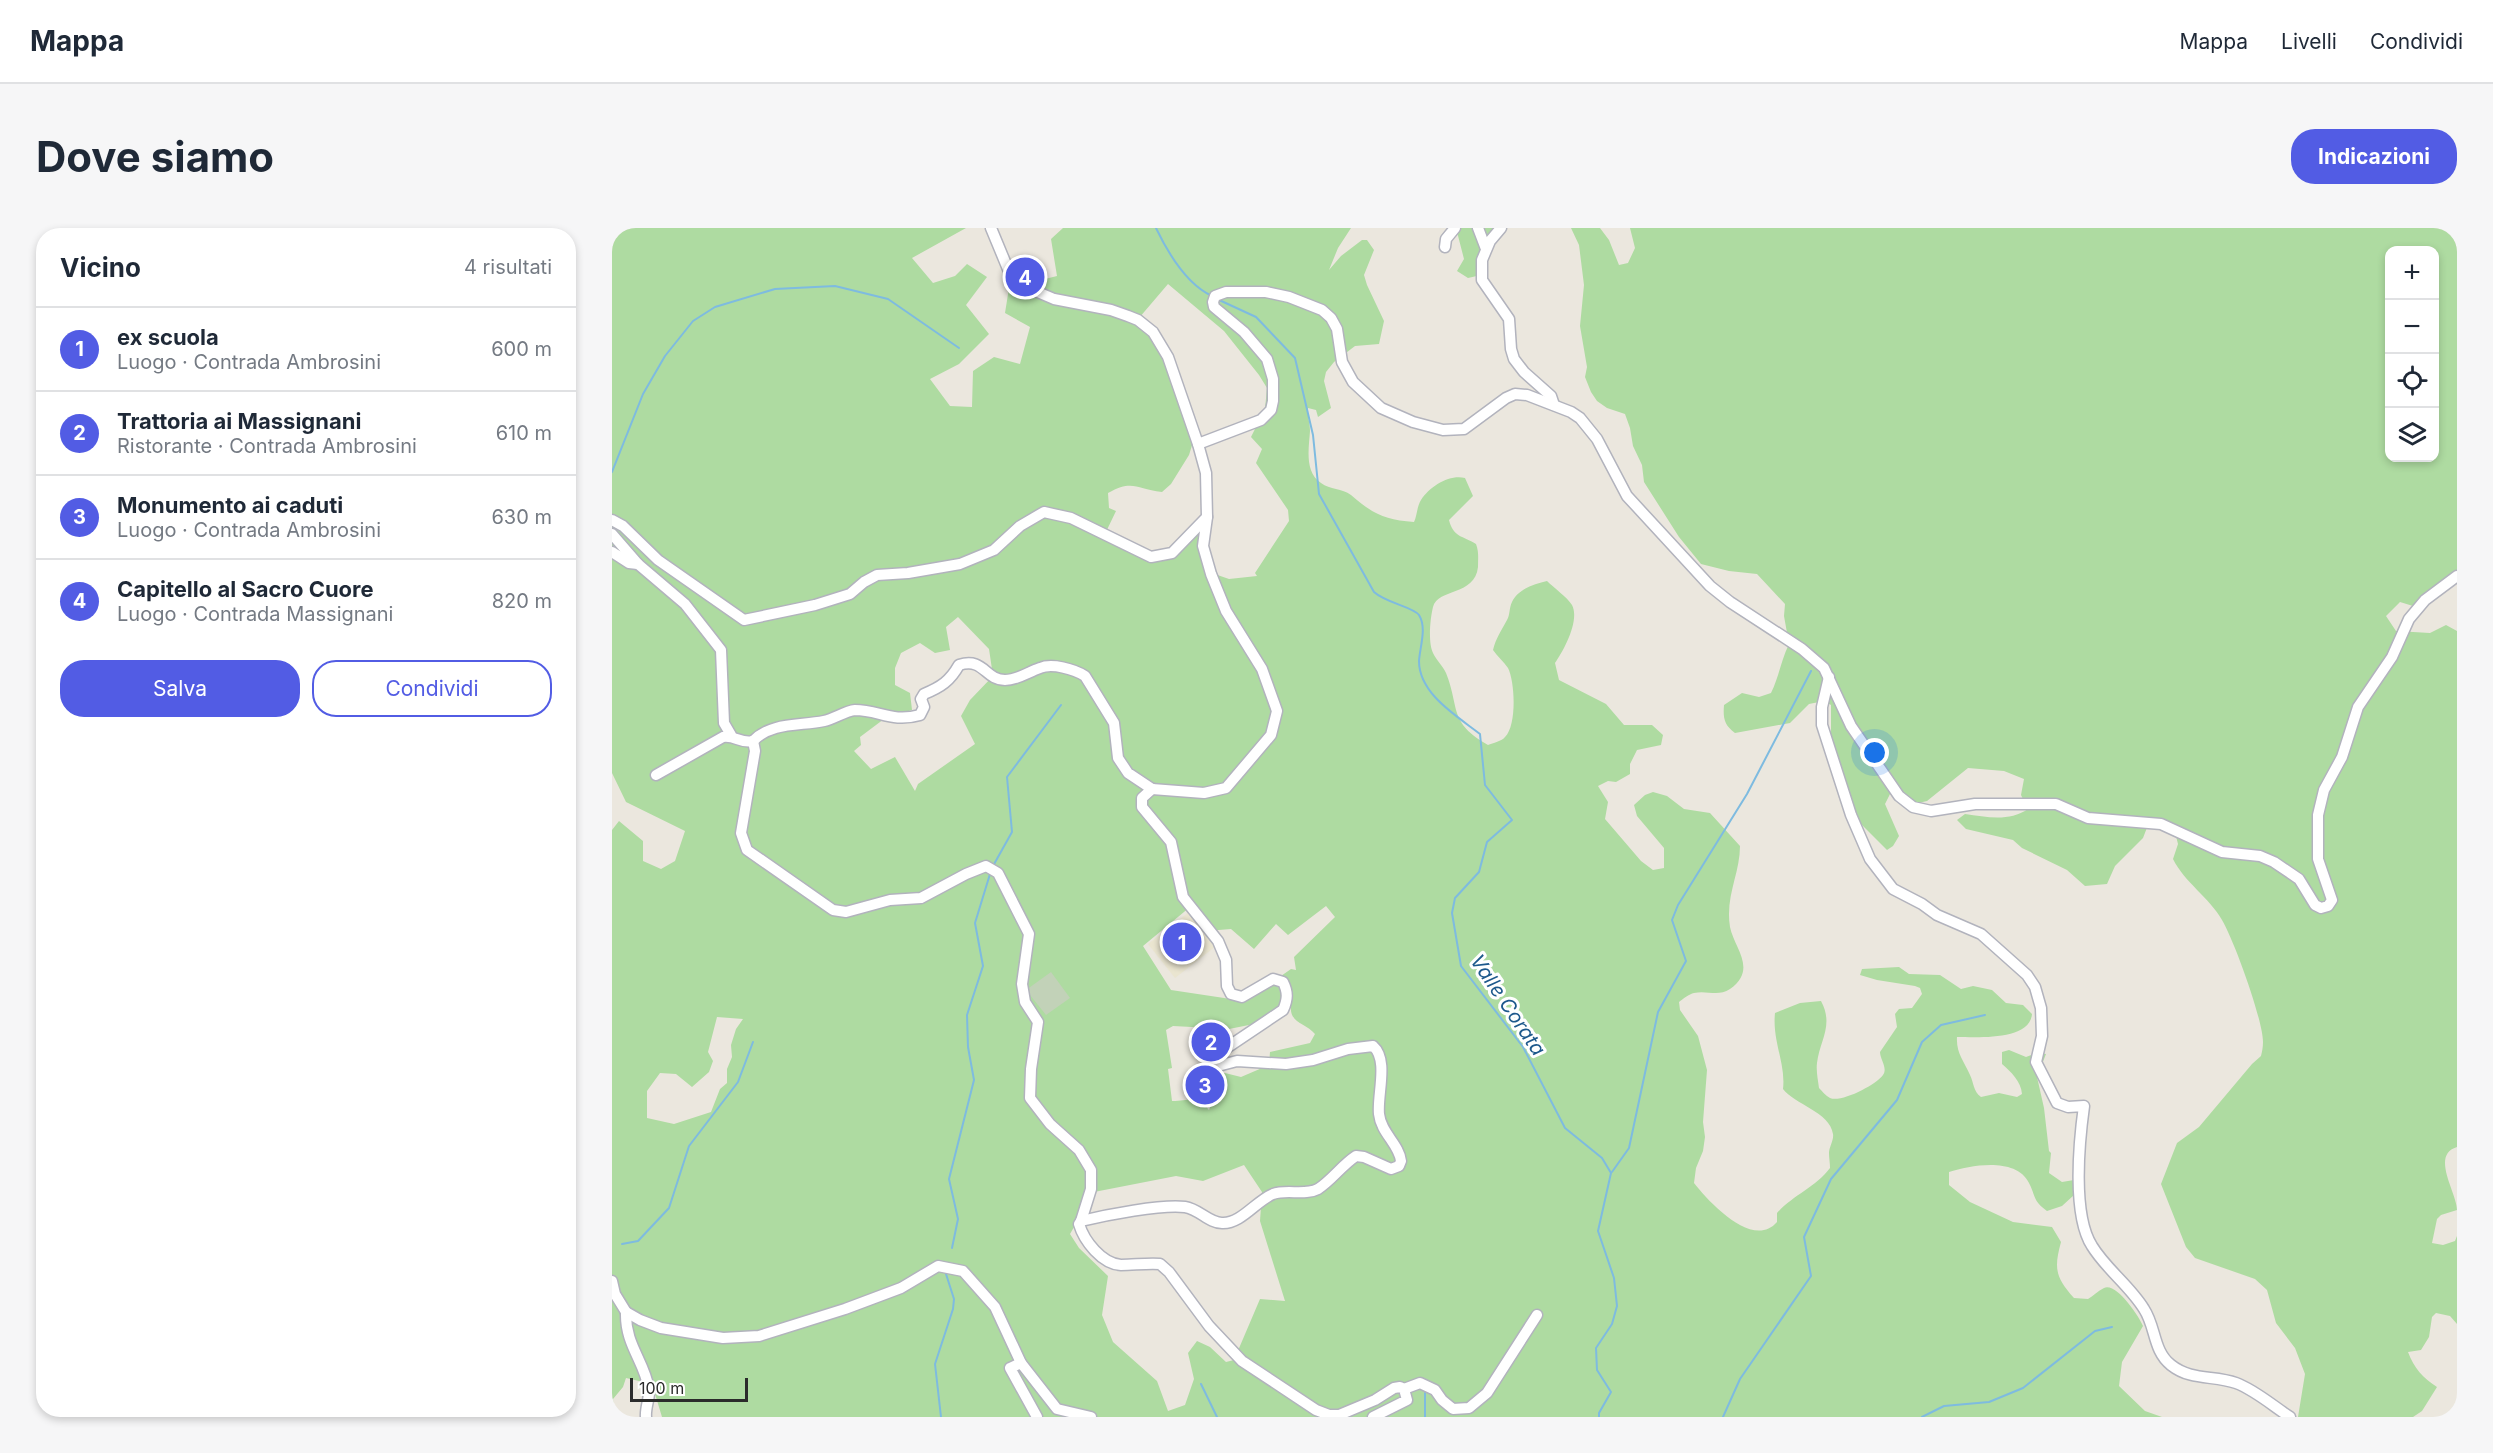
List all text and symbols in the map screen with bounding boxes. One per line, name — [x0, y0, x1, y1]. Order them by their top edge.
text: Mappa — [30, 24, 124, 58]
text: Mappa — [2180, 29, 2248, 54]
text: Livelli — [2281, 29, 2337, 54]
text: Condividi — [2370, 29, 2463, 54]
button: Indicazioni — [2291, 129, 2457, 184]
text: Dove siamo — [36, 131, 274, 182]
map controls — [2385, 246, 2439, 462]
button: + — [2385, 246, 2439, 300]
text: Vicino — [60, 252, 141, 283]
pin: 4 — [1006, 254, 1044, 300]
text: 4 risultati — [464, 255, 552, 279]
button: − — [2385, 300, 2439, 354]
text: ex scuola — [117, 324, 219, 350]
text: 1 — [75, 337, 84, 361]
text: 600 m — [491, 337, 552, 361]
text: Luogo · Contrada Ambrosini — [117, 350, 381, 374]
button: locate — [2385, 354, 2439, 408]
text: Trattoria ai Massignani — [117, 408, 361, 434]
button: layers — [2385, 408, 2439, 462]
text: 2 — [73, 421, 86, 445]
text: 610 m — [496, 421, 552, 445]
text: Ristorante · Contrada Ambrosini — [117, 434, 417, 458]
text: Monumento ai caduti — [117, 492, 343, 518]
text: 3 — [73, 505, 86, 529]
text: 630 m — [491, 505, 552, 529]
text: Luogo · Contrada Ambrosini — [117, 518, 381, 542]
text: Capitello al Sacro Cuore — [117, 576, 374, 602]
text: 4 — [73, 589, 86, 613]
text: 820 m — [492, 589, 552, 613]
text: Luogo · Contrada Massignani — [117, 602, 393, 626]
button: Salva — [60, 660, 300, 717]
button: Condividi — [312, 660, 552, 717]
your location — [1860, 738, 1889, 767]
pin: 1 — [1162, 920, 1202, 964]
water label: Valle Corata — [1465, 950, 1551, 1060]
pin: 2 — [1192, 1020, 1230, 1064]
pin: 3 — [1186, 1062, 1224, 1108]
scale bar — [630, 1375, 748, 1402]
text: 100 m — [639, 1378, 684, 1398]

